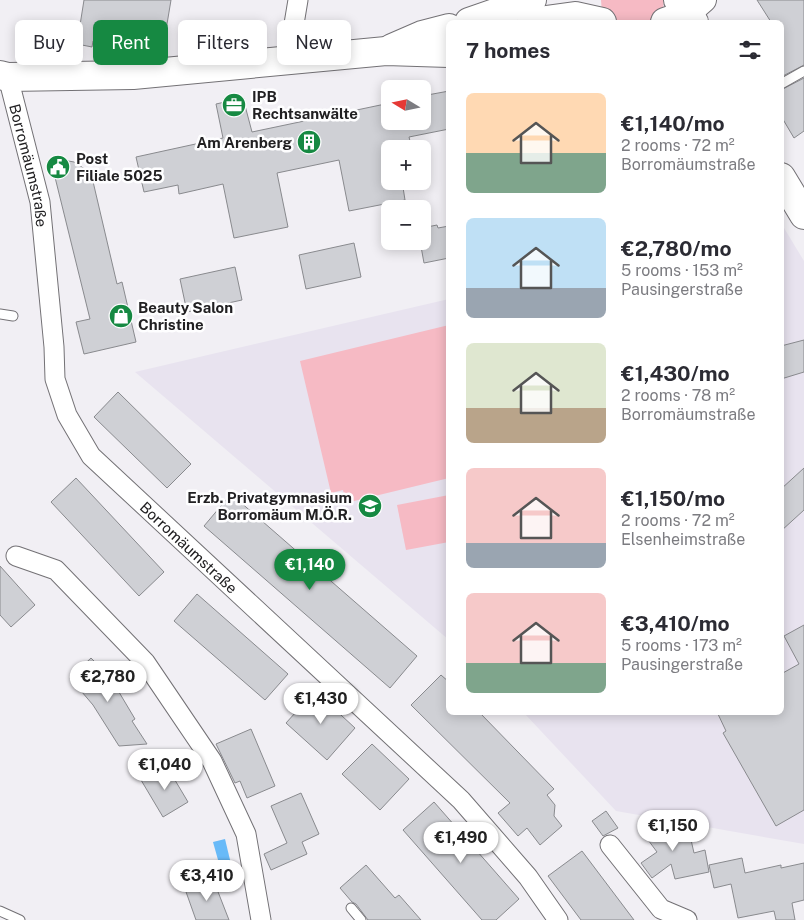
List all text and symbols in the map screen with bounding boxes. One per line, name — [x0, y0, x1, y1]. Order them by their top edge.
chip: Buy — [15, 20, 83, 65]
chip: Rent — [93, 20, 168, 65]
chip: Filters — [178, 20, 267, 65]
chip: New — [277, 20, 351, 65]
icon: filters — [736, 36, 764, 64]
text: 7 homes — [466, 38, 550, 63]
north arrow — [381, 80, 431, 130]
map controls — [381, 80, 431, 250]
place label: IPB Rechtsanwälte — [252, 88, 358, 122]
office icon: IPB Rechtsanwälte — [221, 92, 247, 118]
street label: Borromäumstraße — [7, 102, 51, 228]
text: €1,140/mo — [621, 111, 725, 136]
icon: home — [506, 113, 566, 173]
building icon: Am Arenberg — [296, 129, 322, 155]
place label: Am Arenberg — [196, 134, 293, 151]
text: 2 rooms · 72 m² — [621, 136, 735, 155]
button: + — [381, 140, 431, 190]
place label: Post Filiale 5025 — [76, 150, 163, 184]
public building icon: Post Filiale 5025 — [45, 154, 71, 180]
text: Borromäumstraße — [621, 155, 756, 174]
button: − — [381, 200, 431, 250]
text: €2,780/mo — [621, 236, 732, 261]
icon: home — [506, 238, 566, 298]
text: 5 rooms · 153 m² — [621, 261, 743, 280]
text: Pausingerstraße — [621, 280, 743, 299]
place label: Beauty Salon Christine — [138, 299, 233, 333]
shop icon: Beauty Salon Christine — [108, 303, 134, 329]
text: €1,430/mo — [621, 361, 730, 386]
icon: home — [506, 363, 566, 423]
text: 2 rooms · 78 m² — [621, 386, 735, 405]
text: Borromäumstraße — [621, 405, 756, 424]
text: €1,150/mo — [621, 486, 725, 511]
icon: home — [506, 488, 566, 548]
place label: Erzb. Privatgymnasium Borromäum M.Ö.R. — [187, 489, 352, 523]
school or university icon: Erzb. Privatgymnasium Borromäum M.Ö.R. — [357, 493, 383, 519]
street label: Borromäumstraße — [137, 498, 241, 596]
text: 2 rooms · 72 m² — [621, 511, 735, 530]
text: Elsenheimstraße — [621, 530, 745, 549]
pin: €1,140 — [269, 548, 351, 591]
text: €1,140 — [285, 555, 335, 574]
text: €3,410/mo — [621, 611, 730, 636]
icon: home — [506, 613, 566, 673]
text: 5 rooms · 173 m² — [621, 636, 742, 655]
text: Pausingerstraße — [621, 655, 743, 674]
pin: €2,780 — [67, 660, 149, 703]
text: €2,780 — [81, 667, 135, 686]
pin: €1,430 — [280, 682, 362, 725]
text: €1,430 — [294, 689, 348, 708]
pin: €1,040 — [124, 748, 206, 791]
text: €1,040 — [139, 755, 191, 774]
pin: €1,150 — [632, 810, 714, 852]
text: €1,150 — [648, 816, 698, 835]
pin: €1,490 — [420, 822, 502, 864]
text: €1,490 — [435, 828, 487, 847]
pin: €3,410 — [166, 860, 248, 902]
text: €3,410 — [180, 866, 234, 885]

